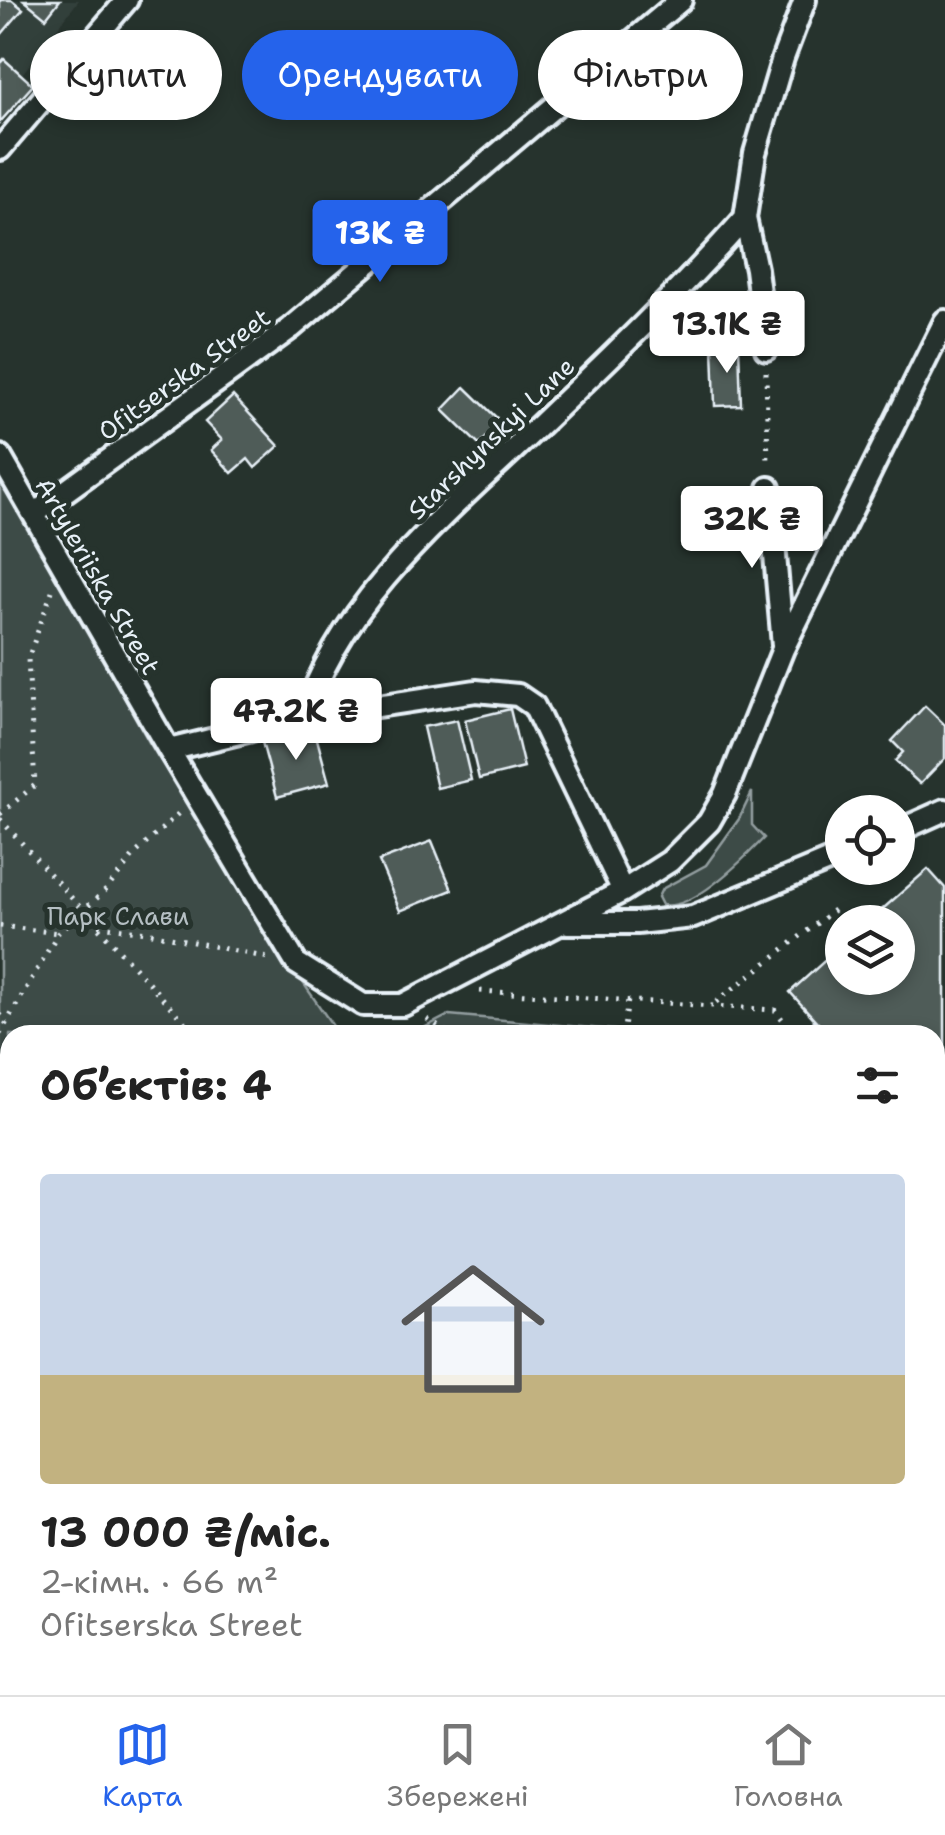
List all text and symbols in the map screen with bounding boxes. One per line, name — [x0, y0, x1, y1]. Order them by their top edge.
chip: Купити — [30, 30, 222, 120]
chip: Орендувати — [242, 30, 518, 120]
chip: Фільтри — [538, 30, 743, 120]
pin: 13K ₴ — [310, 200, 450, 285]
text: 13K ₴ — [335, 211, 425, 254]
pin: 13.1K ₴ — [635, 291, 819, 376]
street label: Ofitserska Street — [91, 300, 277, 448]
text: 13.1K ₴ — [672, 302, 782, 345]
street label: Starshynskyi Lane — [400, 349, 582, 527]
street label: Artyleriiska Street — [28, 471, 168, 681]
pin: 32K ₴ — [682, 486, 822, 571]
text: 32K ₴ — [703, 497, 801, 540]
pin: 47.2K ₴ — [204, 678, 388, 763]
text: 47.2K ₴ — [233, 689, 359, 732]
map controls — [825, 795, 915, 995]
button: locate — [825, 795, 915, 885]
park label: Парк Слави — [47, 899, 189, 933]
button: layers — [825, 905, 915, 995]
text: Об’єктів: 4 — [40, 1057, 272, 1113]
icon: filters — [850, 1058, 905, 1113]
icon: home — [383, 1239, 563, 1419]
text: 13 000 ₴/міс. — [40, 1504, 331, 1560]
text: 2-кімн. · 66 m² — [40, 1560, 278, 1603]
text: Ofitserska Street — [40, 1603, 303, 1646]
tab: Карта — [102, 1717, 182, 1815]
tab: Збережені — [387, 1717, 529, 1815]
tab: Головна — [733, 1717, 843, 1815]

